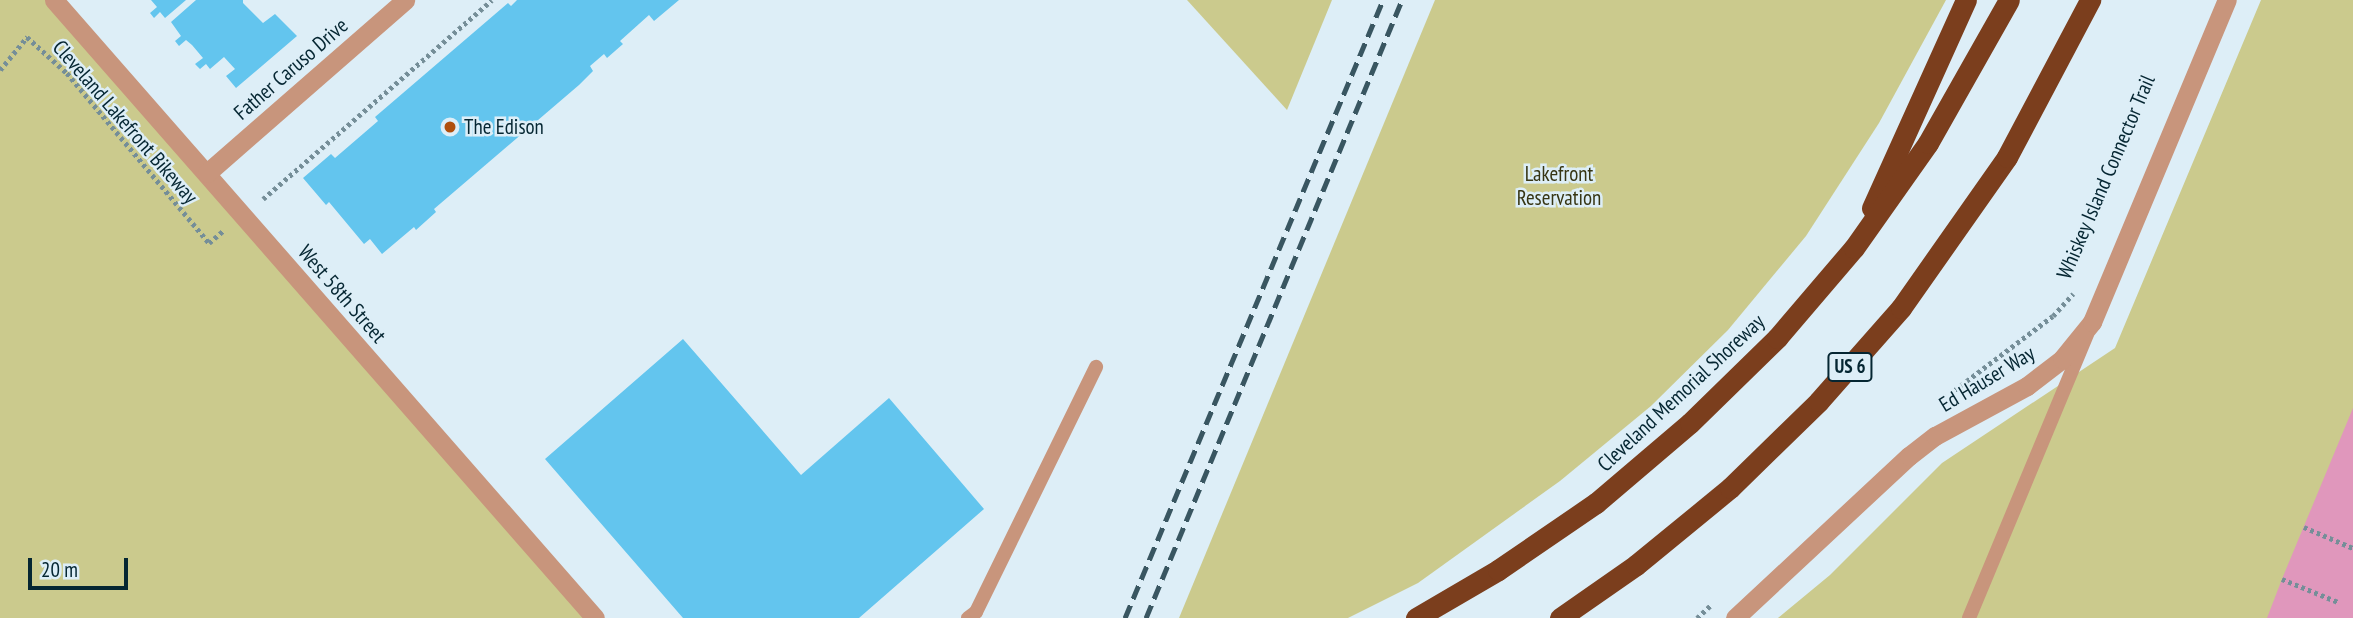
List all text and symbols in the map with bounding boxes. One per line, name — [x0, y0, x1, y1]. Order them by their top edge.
street label: Father Caruso Drive — [229, 13, 353, 125]
street label: Cleveland Lakefront Bikeway — [47, 35, 203, 209]
street label: Whiskey Island Connector Trail — [2051, 71, 2161, 283]
place label: The Edison — [464, 114, 544, 140]
marker: The Edison — [442, 119, 458, 135]
park label: Lakefront Reservation — [1517, 161, 1601, 211]
street label: West 58th Street — [293, 240, 391, 348]
street label: Cleveland Memorial Shoreway — [1592, 309, 1770, 477]
street label: Ed Hauser Way — [1935, 341, 2039, 417]
road number: US 6 — [1827, 352, 1873, 382]
scale bar — [32, 544, 131, 588]
text: 20 m — [41, 556, 78, 583]

